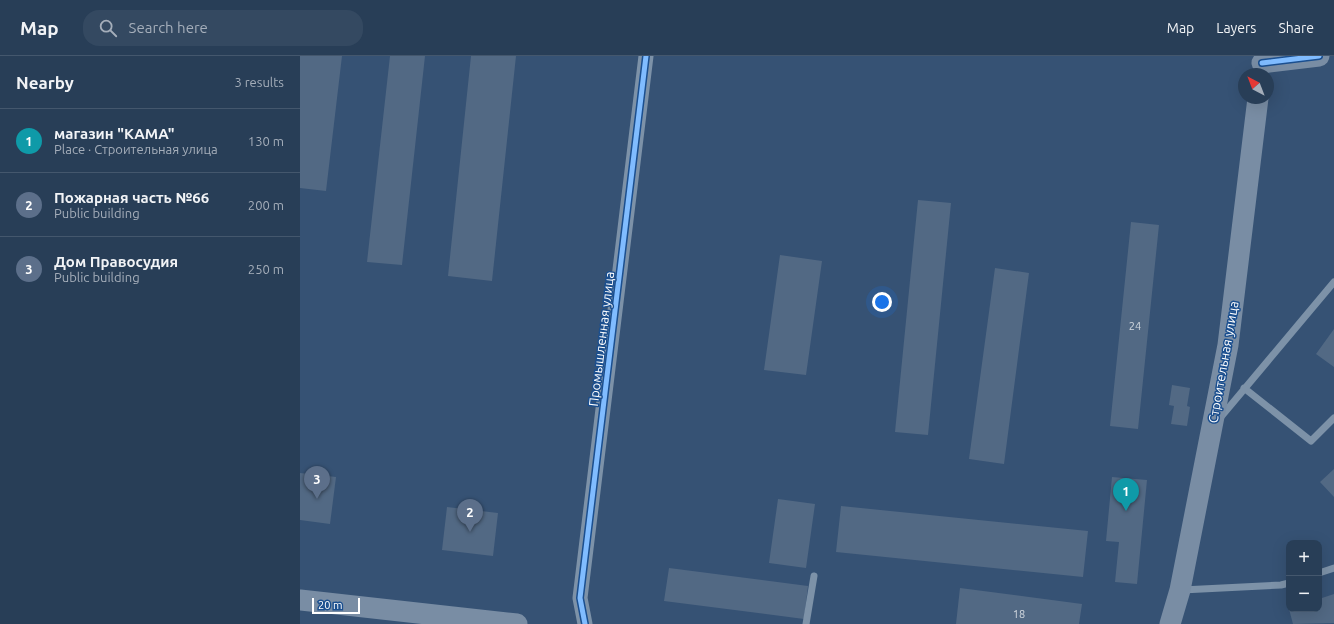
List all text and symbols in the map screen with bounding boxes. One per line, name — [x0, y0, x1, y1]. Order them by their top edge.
search box — [83, 10, 363, 46]
text: Map — [20, 17, 59, 39]
icon: search — [97, 17, 119, 39]
text: Search here — [129, 19, 208, 36]
text: Map — [1167, 20, 1194, 36]
text: Layers — [1216, 20, 1256, 36]
text: Share — [1278, 20, 1314, 36]
north arrow — [1238, 68, 1274, 104]
text: Nearby — [16, 73, 74, 92]
text: 3 results — [234, 75, 284, 89]
text: магазин "КАМА" — [54, 125, 175, 142]
text: 1 — [25, 134, 33, 148]
text: 130 m — [248, 134, 284, 148]
text: Place · Строительная улица — [54, 142, 218, 156]
text: Пожарная часть №66 — [54, 189, 209, 206]
text: 2 — [25, 198, 33, 212]
text: 200 m — [248, 198, 284, 212]
text: Public building — [54, 206, 140, 220]
text: Дом Правосудия — [54, 253, 178, 270]
text: 3 — [25, 262, 33, 276]
text: 250 m — [248, 262, 284, 276]
text: Public building — [54, 270, 140, 284]
street label: Промышленная улица — [586, 271, 616, 407]
your location — [872, 292, 892, 312]
street label: Строительная улица — [1205, 300, 1241, 424]
house number: 24 — [1129, 320, 1141, 332]
pin: 3 — [304, 466, 330, 499]
pin: 1 — [1113, 478, 1139, 511]
pin: 2 — [457, 499, 483, 532]
map controls — [1286, 540, 1322, 612]
button: + — [1286, 540, 1322, 576]
button: − — [1286, 576, 1322, 612]
scale bar — [312, 596, 360, 615]
text: 20 m — [318, 599, 342, 611]
house number: 18 — [1013, 608, 1025, 620]

